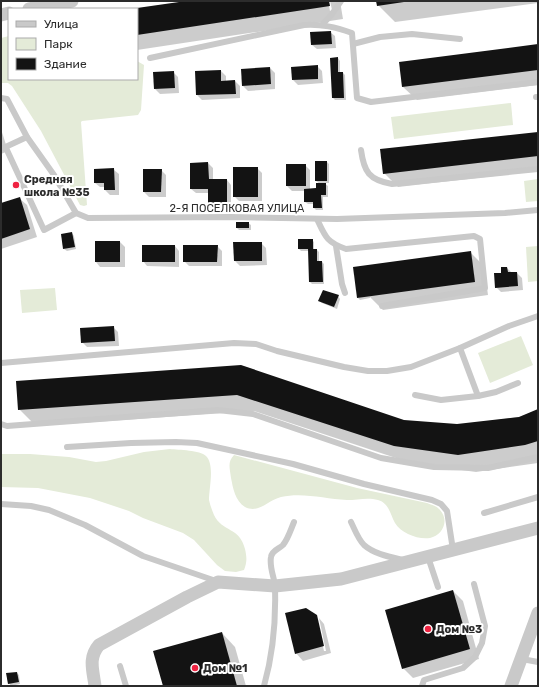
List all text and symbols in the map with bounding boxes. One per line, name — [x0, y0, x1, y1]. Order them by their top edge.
legend — [8, 8, 138, 80]
text: Улица — [44, 17, 78, 31]
text: Парк — [44, 37, 73, 51]
text: Здание — [44, 57, 87, 71]
place label: Средняя школа №35 — [24, 173, 90, 199]
marker: Средняя школа №35 — [11, 180, 21, 190]
street label: 2-Я ПОСЕЛКОВАЯ УЛИЦА — [170, 202, 305, 215]
place label: Дом №3 — [436, 623, 482, 636]
marker: Дом №3 — [423, 624, 433, 634]
place label: Дом №1 — [203, 662, 248, 675]
marker: Дом №1 — [190, 663, 200, 673]

